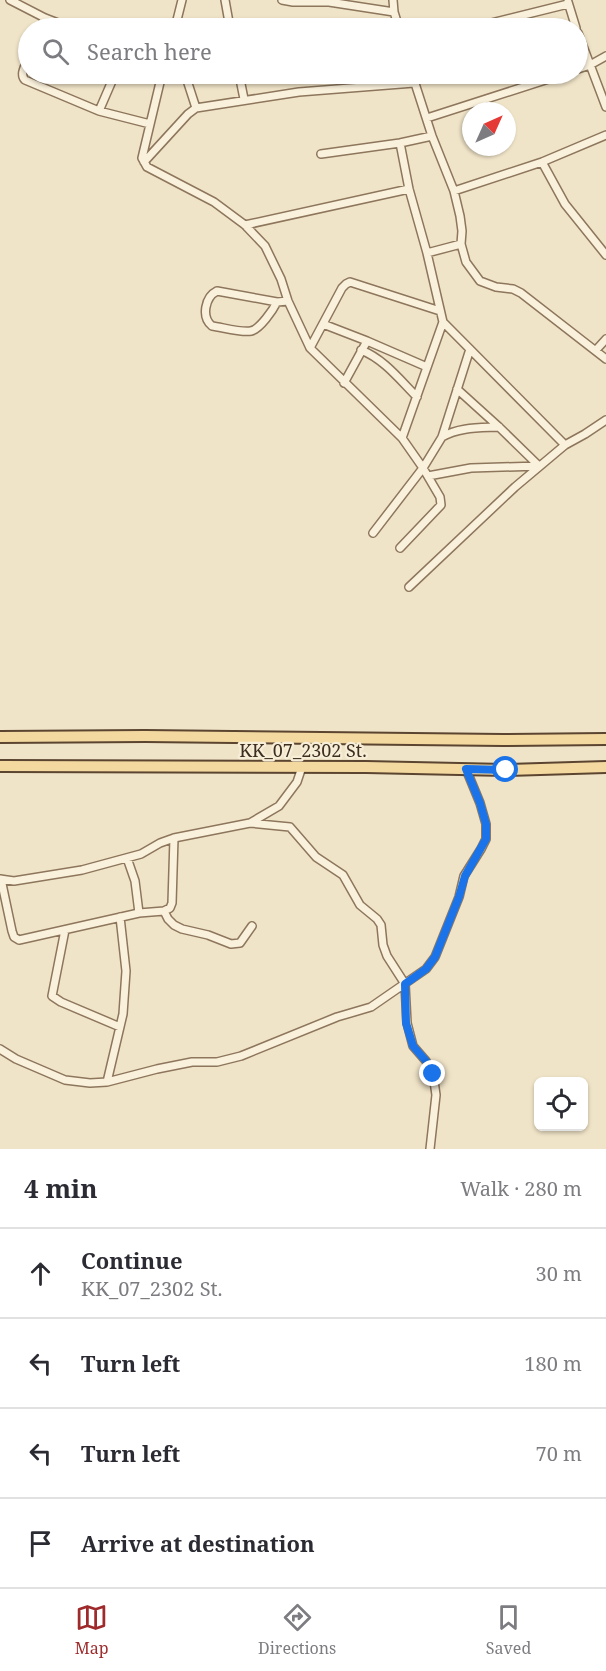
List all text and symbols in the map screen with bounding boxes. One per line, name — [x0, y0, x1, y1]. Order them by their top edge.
search box — [18, 18, 588, 84]
icon: search — [39, 35, 72, 68]
text: Search here — [87, 36, 212, 66]
north arrow — [462, 102, 516, 156]
street label: KK_07_2302 St. — [239, 738, 367, 762]
route start — [492, 756, 518, 782]
route end — [419, 1060, 445, 1086]
map controls — [534, 1077, 588, 1131]
button: locate — [534, 1077, 588, 1131]
text: 4 min — [24, 1170, 98, 1206]
text: Walk · 280 m — [460, 1175, 582, 1202]
text: Continue — [81, 1245, 183, 1275]
icon: ahead — [24, 1257, 57, 1290]
text: 30 m — [536, 1260, 582, 1287]
text: KK_07_2302 St. — [81, 1275, 223, 1302]
icon: left — [24, 1347, 57, 1380]
text: Turn left — [81, 1348, 180, 1378]
text: 180 m — [524, 1350, 582, 1377]
icon: left — [24, 1437, 57, 1470]
text: Turn left — [81, 1438, 180, 1468]
text: 70 m — [536, 1440, 582, 1467]
icon: arrive — [24, 1527, 57, 1560]
text: Arrive at destination — [81, 1528, 315, 1558]
tab: Map — [75, 1601, 109, 1659]
tab: Directions — [258, 1601, 336, 1659]
tab: Saved — [486, 1601, 531, 1659]

